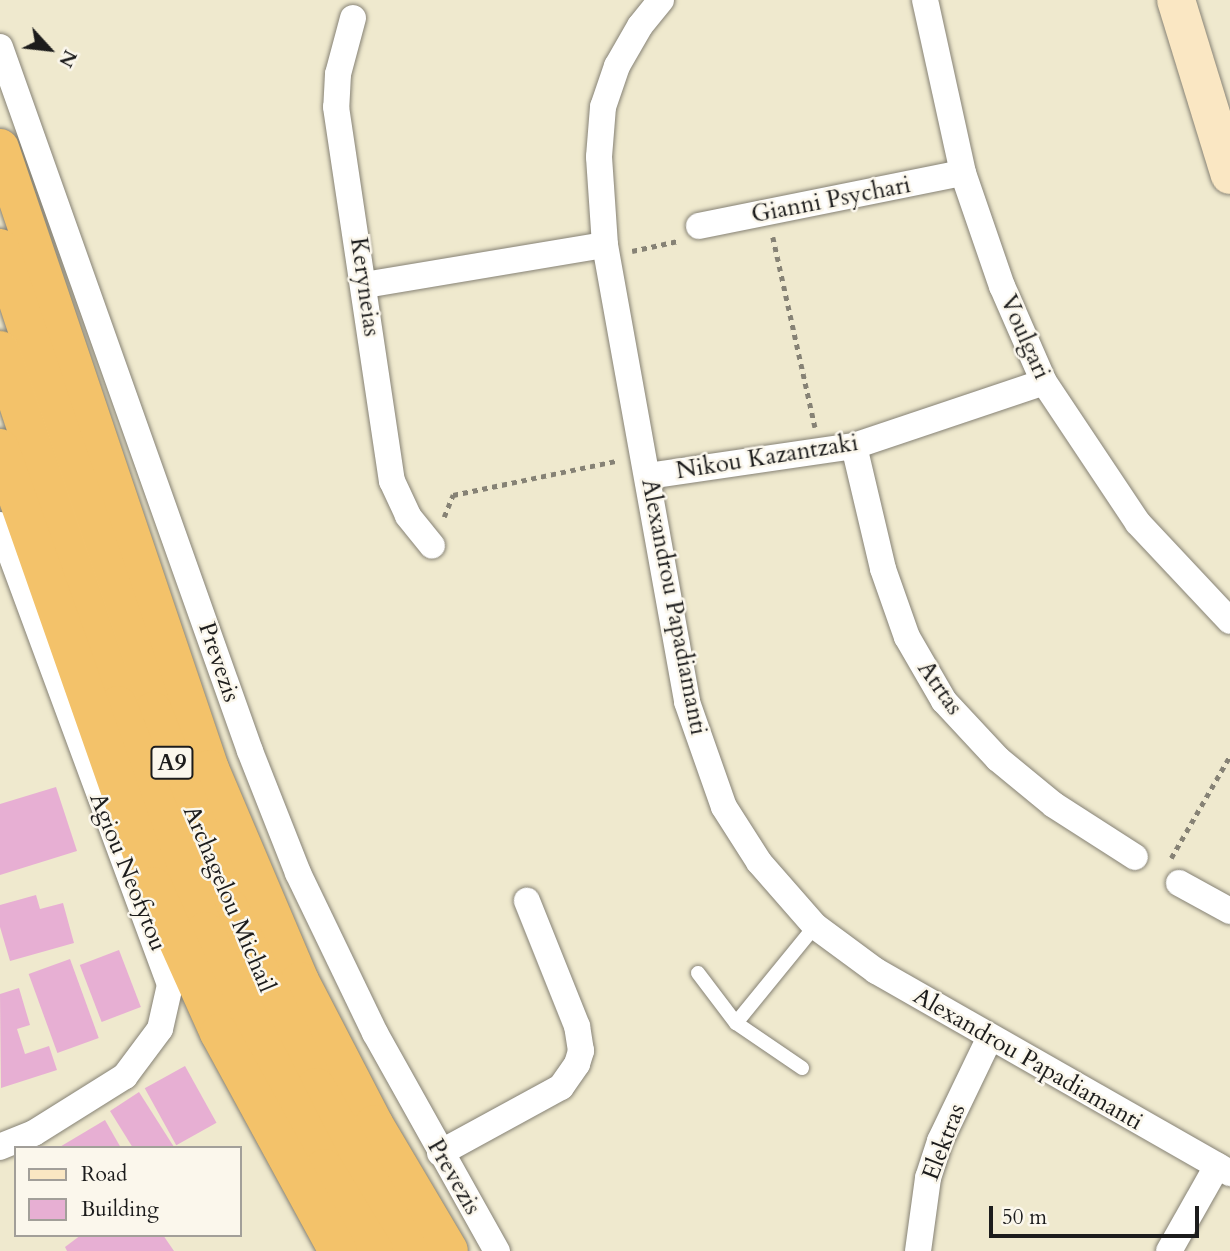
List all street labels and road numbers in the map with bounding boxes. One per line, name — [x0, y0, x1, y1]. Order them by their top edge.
street label: Gianni Psychari — [749, 170, 913, 230]
street label: Keryneias — [344, 236, 386, 338]
street label: Voulgari — [994, 290, 1056, 384]
street label: Nikou Kazantzaki — [674, 428, 860, 486]
street label: Alexandrou Papadiamanti — [635, 476, 713, 738]
street label: Prevezis — [192, 618, 246, 706]
street label: Atrtas — [911, 655, 969, 721]
road number: A9 — [149, 744, 195, 782]
street label: Agiou Neofytou — [83, 789, 173, 955]
street label: Archagelou Michail — [177, 801, 281, 997]
street label: Alexandrou Papadiamanti — [908, 981, 1148, 1137]
street label: Elektras — [916, 1100, 972, 1184]
street label: Prevezis — [421, 1134, 487, 1220]

